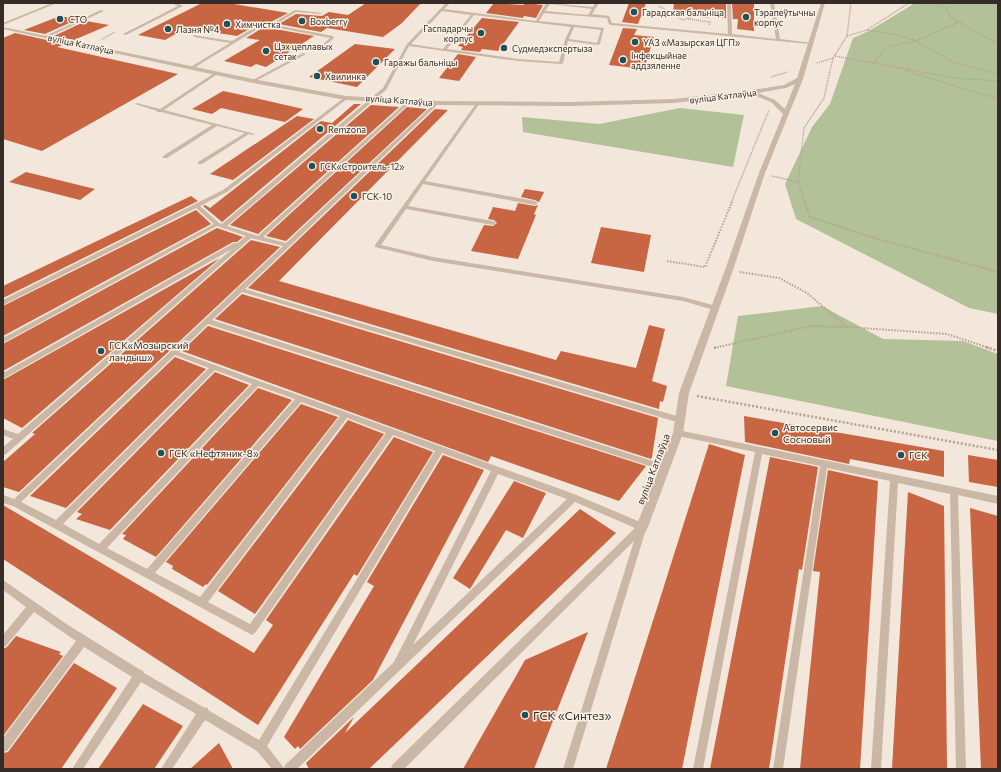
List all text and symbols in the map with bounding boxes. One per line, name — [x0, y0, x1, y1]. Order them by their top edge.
marker: Гарадская бальніца — [629, 7, 639, 17]
place label: Гарадская бальніца — [642, 7, 724, 18]
place label: Тэрапеўтычны корпус — [754, 7, 815, 28]
marker: Тэрапеўтычны корпус — [741, 12, 751, 22]
marker: СТО — [55, 14, 65, 24]
place label: СТО — [68, 14, 87, 25]
marker: Boxberry — [297, 16, 307, 26]
place label: Boxberry — [310, 16, 348, 27]
marker: Химчистка — [222, 19, 232, 29]
place label: Химчистка — [235, 19, 281, 30]
place label: Гаспадарчы корпус — [423, 23, 474, 44]
marker: Лазня №4 — [163, 24, 173, 34]
place label: Лазня №4 — [176, 24, 220, 35]
marker: Гаспадарчы корпус — [476, 28, 486, 38]
street label: вуліца Катлаўца — [47, 32, 115, 56]
marker: УАЗ «Мазырская ЦГП» — [630, 37, 640, 47]
place label: УАЗ «Мазырская ЦГП» — [643, 37, 740, 48]
place label: Цэх цеплавых сетак — [274, 41, 333, 62]
marker: Судмедэкспертыза — [499, 43, 509, 53]
place label: Судмедэкспертыза — [512, 43, 593, 54]
marker: Цэх цеплавых сетак — [261, 46, 271, 56]
place label: Інфекцыйнае аддзяленне — [631, 50, 687, 71]
marker: Інфекцыйнае аддзяленне — [618, 55, 628, 65]
marker: Гаражы бальніцы — [371, 57, 381, 67]
place label: Гаражы бальніцы — [384, 57, 457, 68]
marker: Хвилинка — [312, 71, 322, 81]
place label: Хвилинка — [325, 71, 366, 82]
street label: вуліца Катлаўца — [689, 86, 757, 106]
street label: вуліца Катлаўца — [365, 92, 433, 108]
marker: Remzona — [315, 124, 325, 134]
place label: Remzona — [328, 124, 366, 135]
marker: ГСК«Строитель-12» — [307, 161, 317, 171]
place label: ГСК«Строитель-12» — [320, 161, 404, 172]
marker: ГСК-10 — [349, 191, 359, 201]
place label: ГСК-10 — [362, 191, 392, 202]
place label: ГСК«Мозырский ландыш» — [109, 339, 188, 363]
marker: ГСК«Мозырский ландыш» — [96, 346, 106, 356]
place label: Автосервис Сосновый — [783, 421, 838, 445]
marker: Автосервис Сосновый — [770, 428, 780, 438]
street label: вуліца Катлаўца — [634, 432, 672, 506]
place label: ГСК «Нефтяник-8» — [169, 447, 259, 459]
marker: ГСК «Нефтяник-8» — [156, 448, 166, 458]
place label: ГСК — [909, 449, 928, 461]
marker: ГСК — [896, 450, 906, 460]
place label: ГСК «Синтез» — [533, 708, 611, 722]
marker: ГСК «Синтез» — [520, 710, 530, 720]

